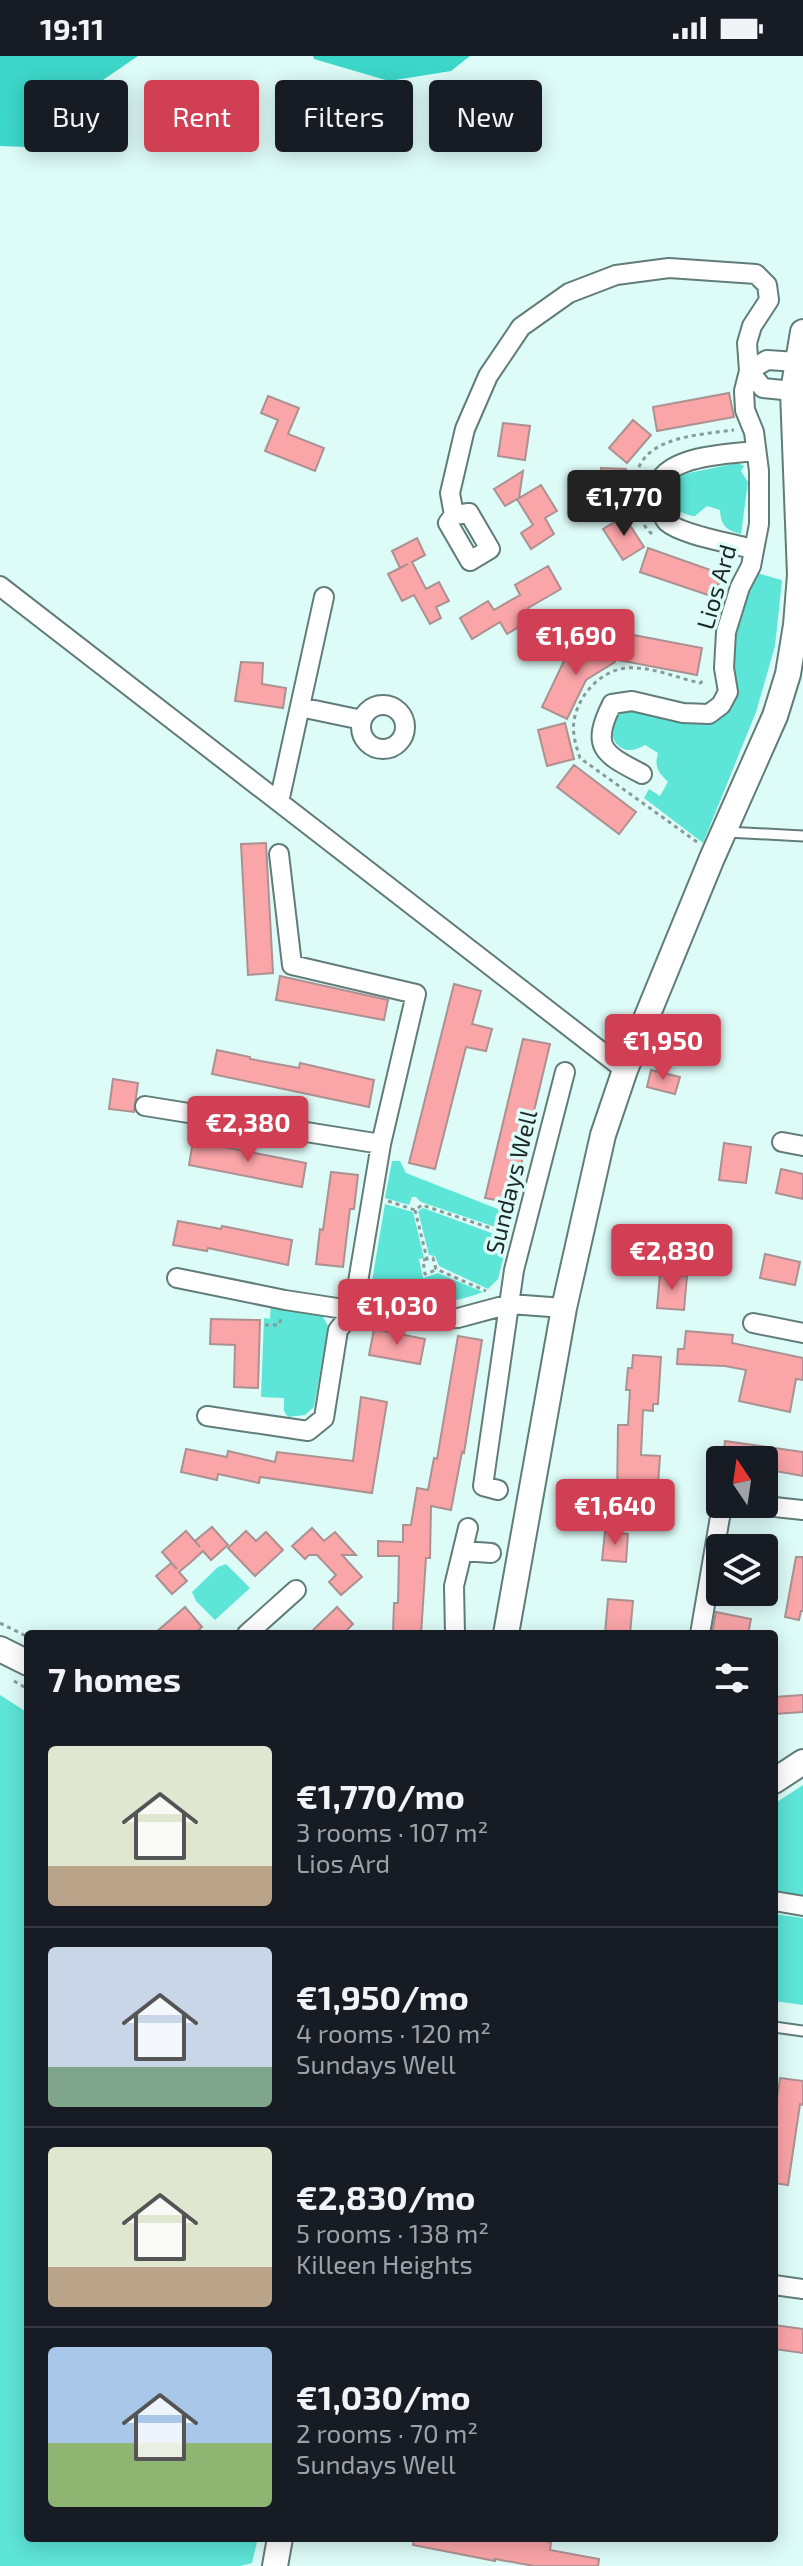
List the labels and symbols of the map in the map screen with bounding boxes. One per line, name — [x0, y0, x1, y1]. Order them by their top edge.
pin: €1,770 — [559, 470, 689, 538]
street label: Lios Ard — [690, 541, 741, 632]
pin: €1,690 — [511, 609, 641, 677]
pin: €1,950 — [598, 1014, 728, 1082]
pin: €2,380 — [183, 1096, 313, 1164]
street label: Sundays Well — [479, 1107, 542, 1257]
pin: €2,830 — [607, 1224, 737, 1292]
pin: €1,030 — [332, 1279, 462, 1347]
north arrow — [706, 1446, 778, 1518]
pin: €1,640 — [550, 1479, 680, 1547]

